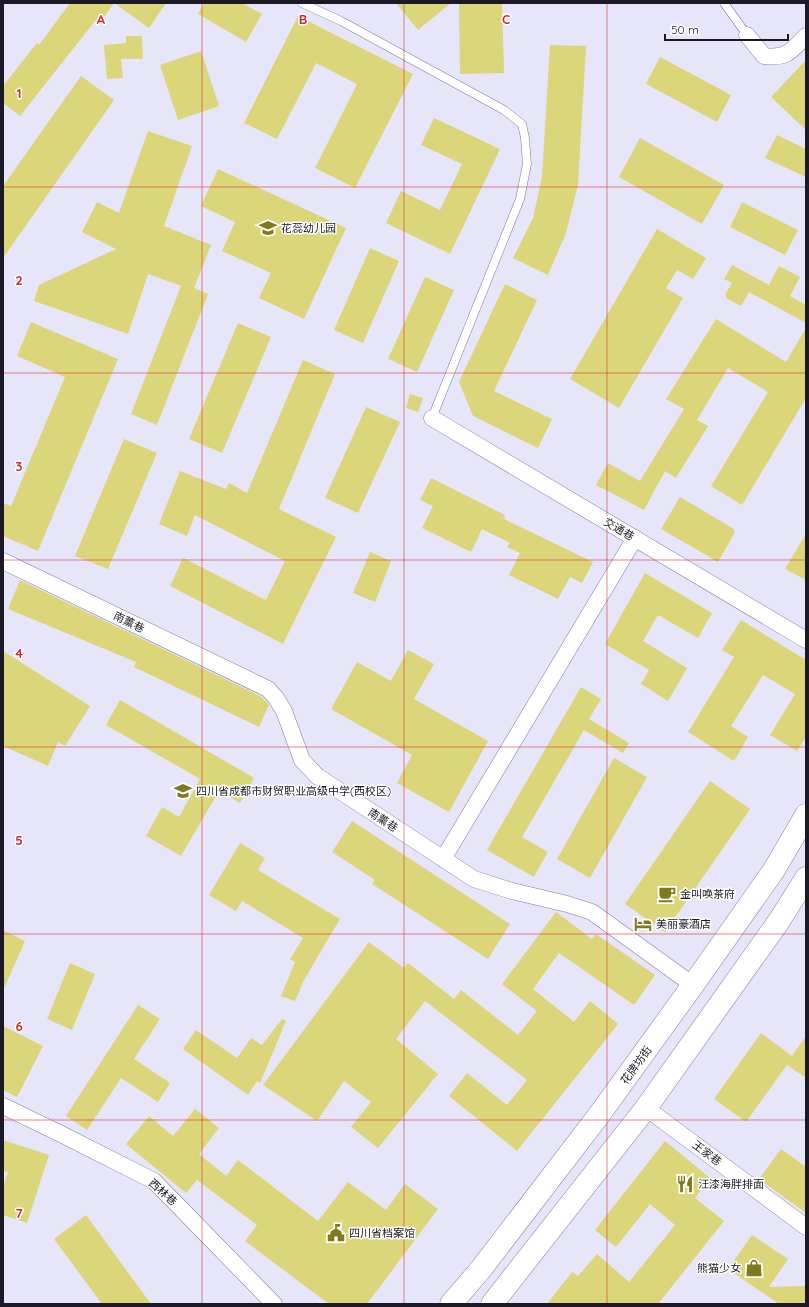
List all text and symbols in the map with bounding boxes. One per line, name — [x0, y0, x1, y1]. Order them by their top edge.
text: A — [97, 11, 106, 27]
text: B — [299, 11, 307, 27]
text: C — [502, 11, 510, 27]
scale bar — [665, 16, 788, 42]
text: 50 m — [671, 22, 699, 37]
text: 1 — [16, 85, 22, 101]
school or university icon: 花蕊幼儿园 — [258, 218, 278, 238]
place label: 花蕊幼儿园 — [281, 221, 336, 235]
text: 2 — [15, 272, 23, 288]
text: 3 — [16, 458, 23, 474]
street label: 交通巷 — [601, 515, 637, 543]
street label: 南薰巷 — [111, 608, 147, 636]
text: 4 — [15, 645, 23, 661]
school or university icon: 四川省成都市财贸职业高级中学(西校区) — [173, 781, 193, 801]
place label: 四川省成都市财贸职业高级中学(西校区) — [196, 784, 391, 798]
street label: 南薰巷 — [365, 805, 401, 835]
text: 5 — [15, 832, 23, 848]
cafe icon: 金叫唤茶府 — [657, 884, 677, 904]
place label: 金叫唤茶府 — [680, 887, 735, 901]
hotel icon: 美丽豪酒店 — [633, 914, 653, 934]
place label: 美丽豪酒店 — [656, 917, 711, 931]
text: 6 — [15, 1018, 23, 1034]
street label: 花牌坊街 — [617, 1043, 655, 1087]
street label: 王家巷 — [690, 1137, 724, 1169]
restaurant icon: 汪漆海胖排面 — [675, 1174, 695, 1194]
street label: 西林巷 — [146, 1176, 180, 1208]
place label: 汪漆海胖排面 — [698, 1177, 764, 1191]
text: 7 — [15, 1205, 23, 1221]
public building icon: 四川省档案馆 — [326, 1223, 346, 1243]
place label: 四川省档案馆 — [349, 1226, 415, 1240]
shop icon: 熊猫少女 — [744, 1258, 764, 1278]
place label: 熊猫少女 — [697, 1261, 741, 1275]

